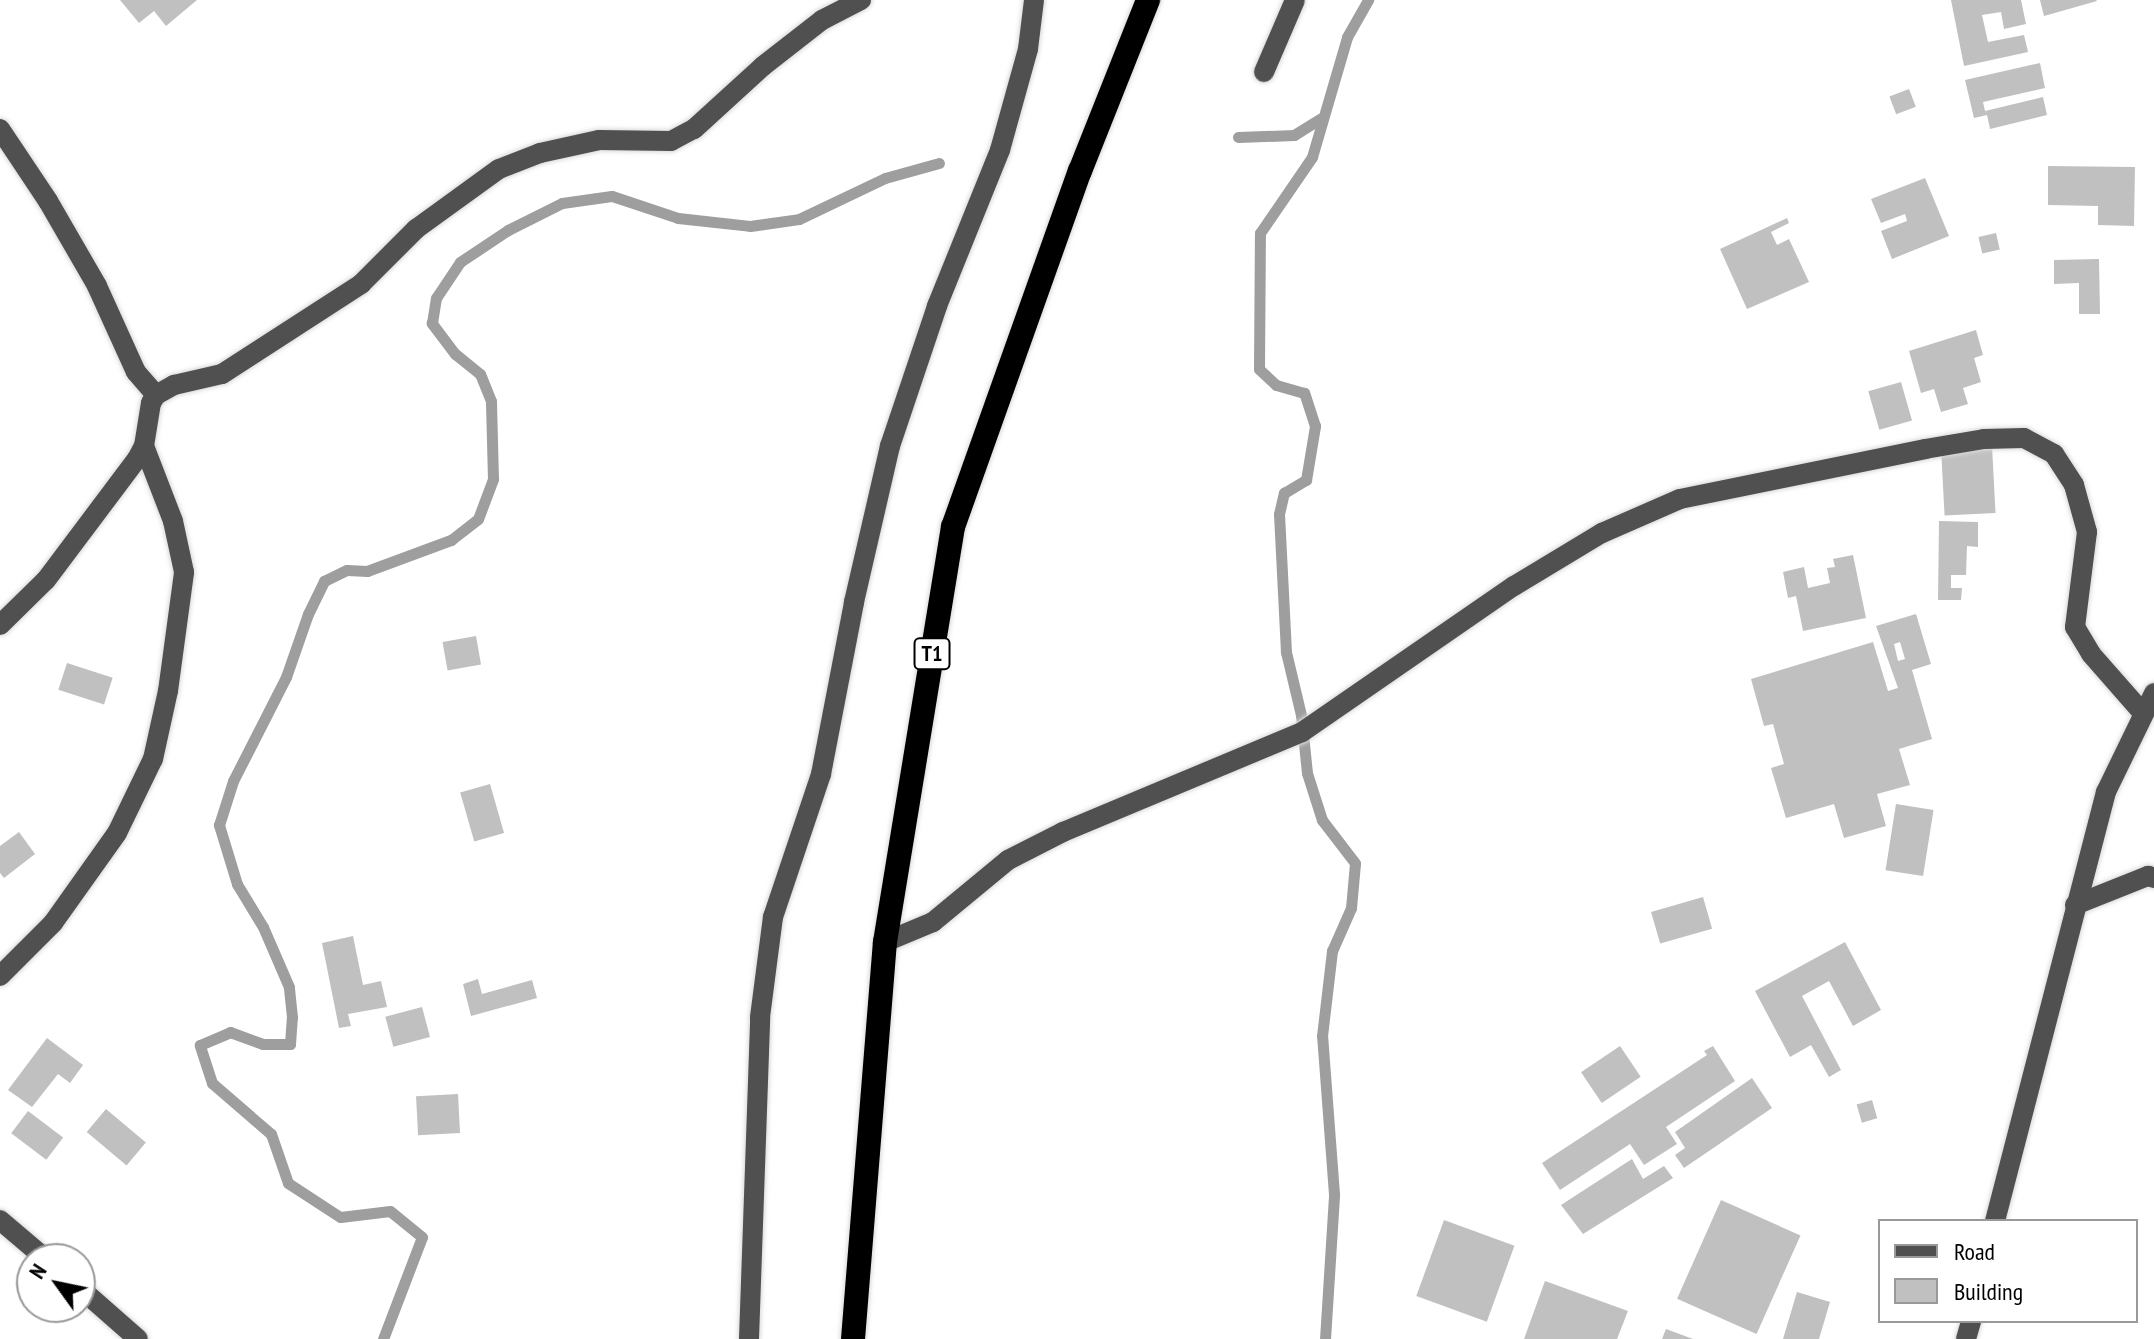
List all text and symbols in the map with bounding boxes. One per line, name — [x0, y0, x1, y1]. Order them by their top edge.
road number: T1 — [912, 636, 952, 672]
legend — [1878, 1219, 2138, 1323]
text: Road — [1954, 1236, 1995, 1267]
north arrow — [16, 1243, 96, 1323]
text: N — [23, 1258, 53, 1284]
text: Building — [1954, 1276, 2023, 1307]

